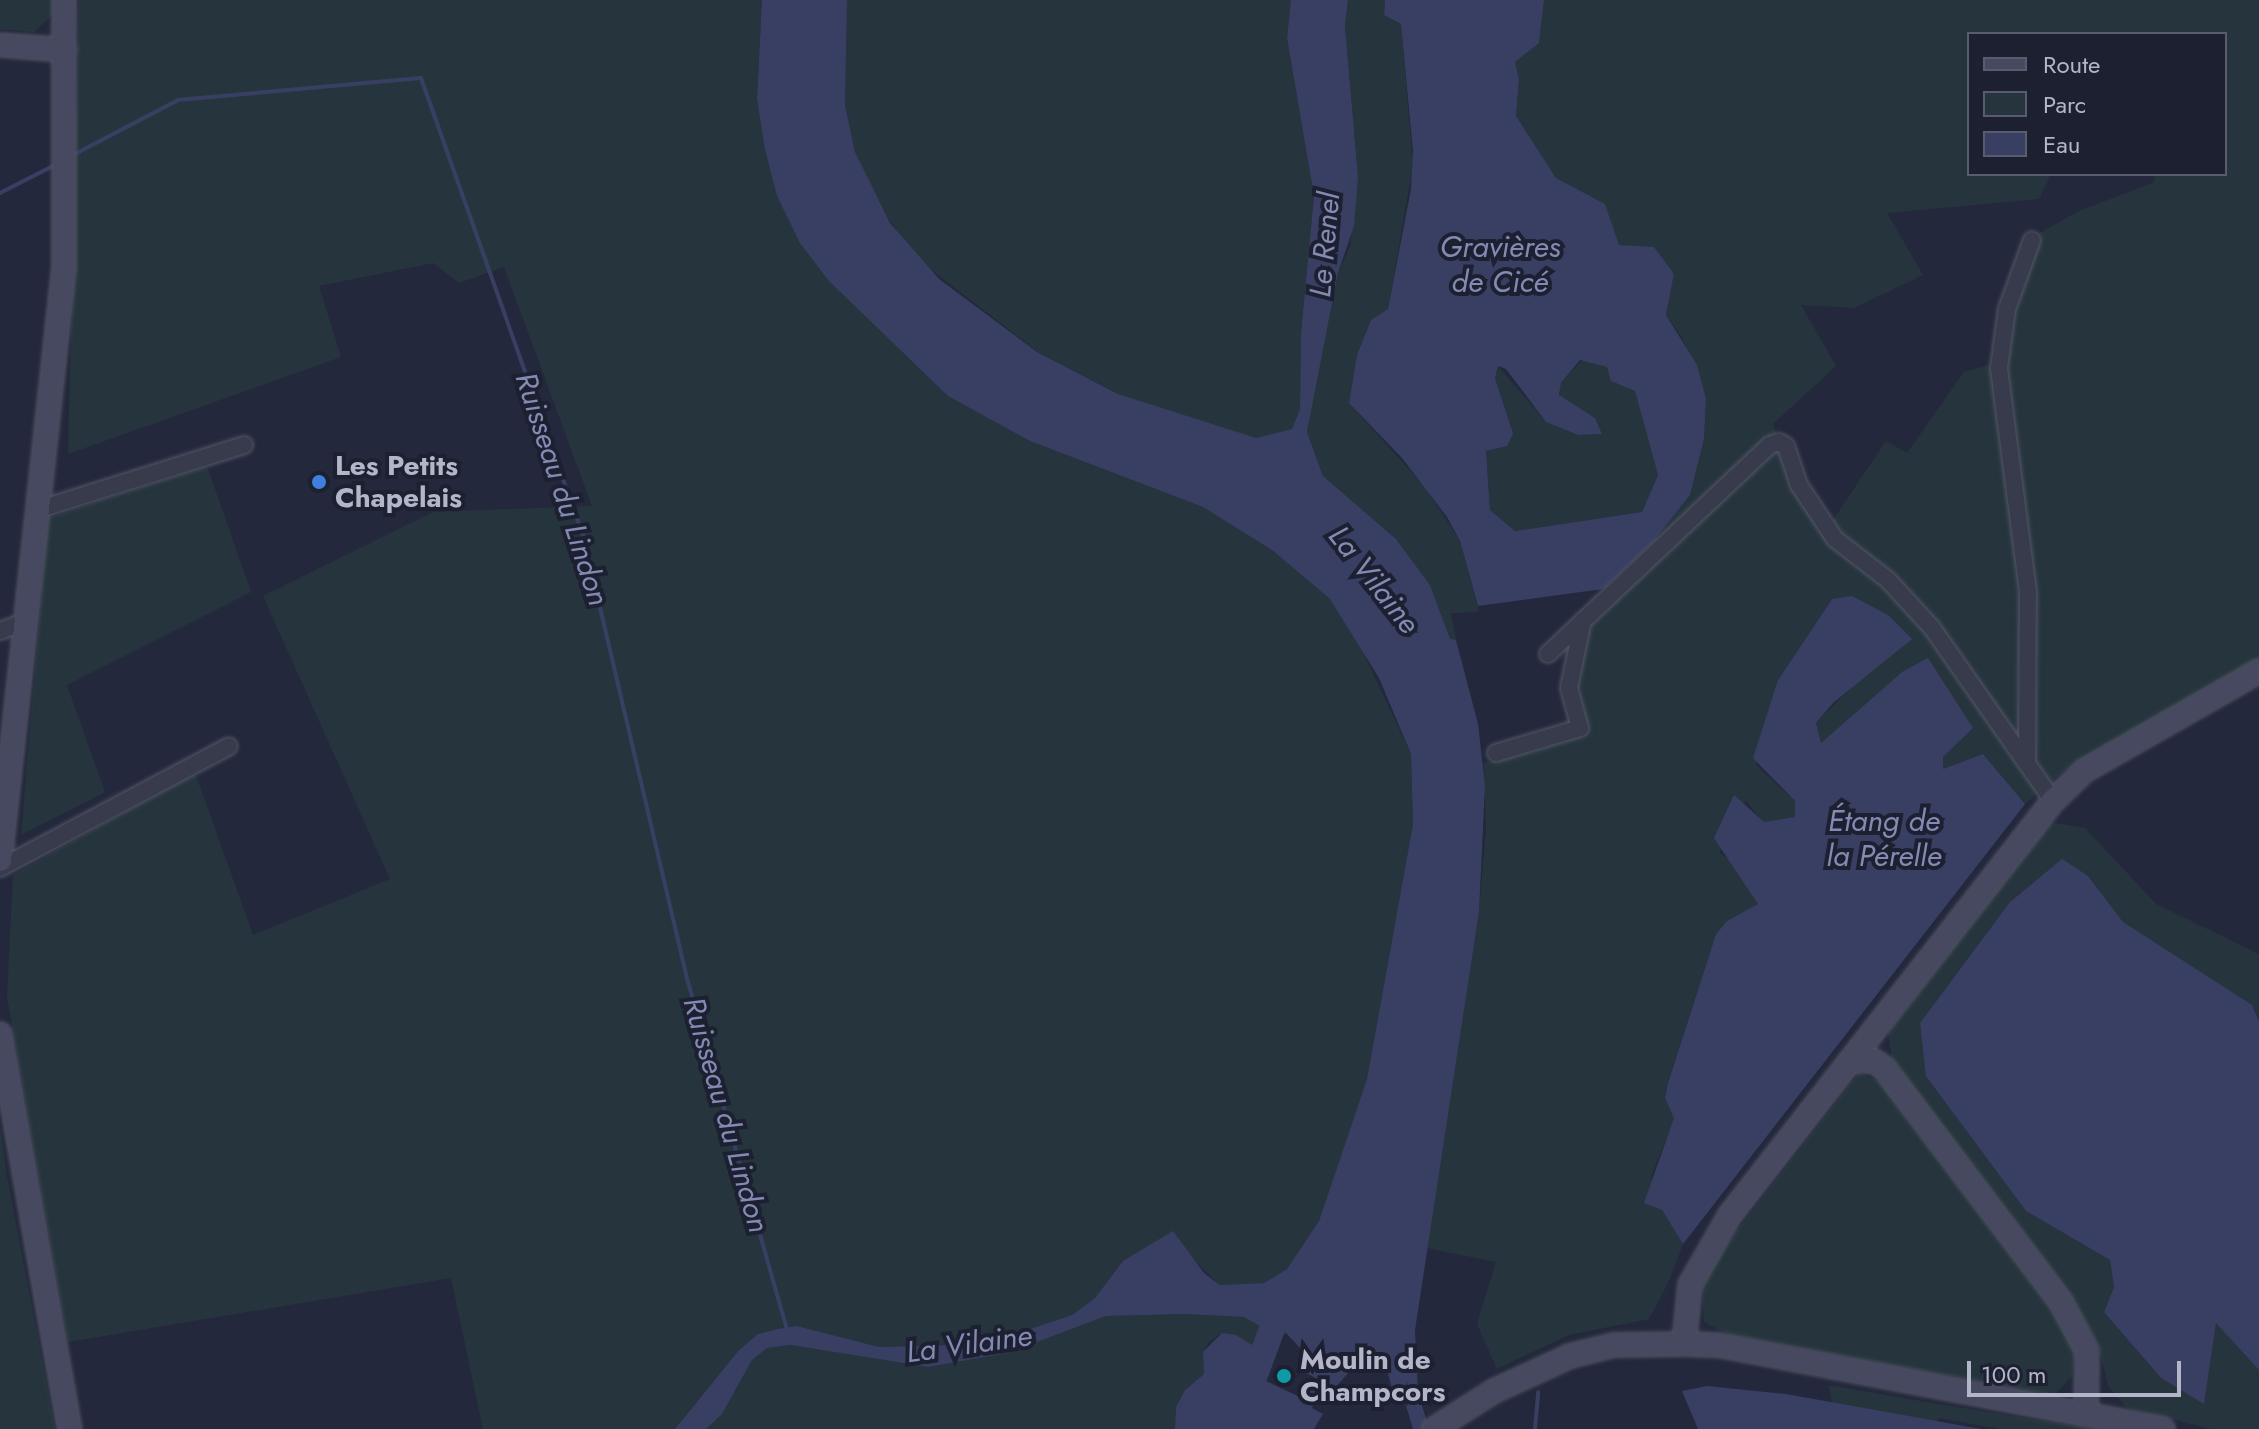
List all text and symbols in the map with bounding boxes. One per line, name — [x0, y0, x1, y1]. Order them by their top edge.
legend — [1967, 32, 2227, 176]
text: Route — [2043, 47, 2100, 82]
text: Parc — [2043, 87, 2086, 122]
text: Eau — [2043, 127, 2080, 162]
water label: Le Renel — [1302, 191, 1348, 299]
water label: Gravières de Cicé — [1440, 229, 1560, 300]
water label: Ruisseau du Lindon — [507, 368, 617, 610]
place label: Les Petits Chapelais — [335, 449, 462, 515]
marker: Les Petits Chapelais — [310, 473, 328, 491]
water label: La Vilaine — [1321, 519, 1427, 641]
water label: Étang de la Pérelle — [1826, 803, 1942, 874]
water label: Ruisseau du Lindon — [675, 993, 777, 1237]
water label: La Vilaine — [904, 1317, 1034, 1371]
place label: Moulin de Champcors — [1300, 1343, 1446, 1409]
scale bar — [1971, 1345, 2185, 1395]
text: 100 m — [1981, 1357, 2047, 1392]
marker: Moulin de Champcors — [1275, 1367, 1293, 1385]

